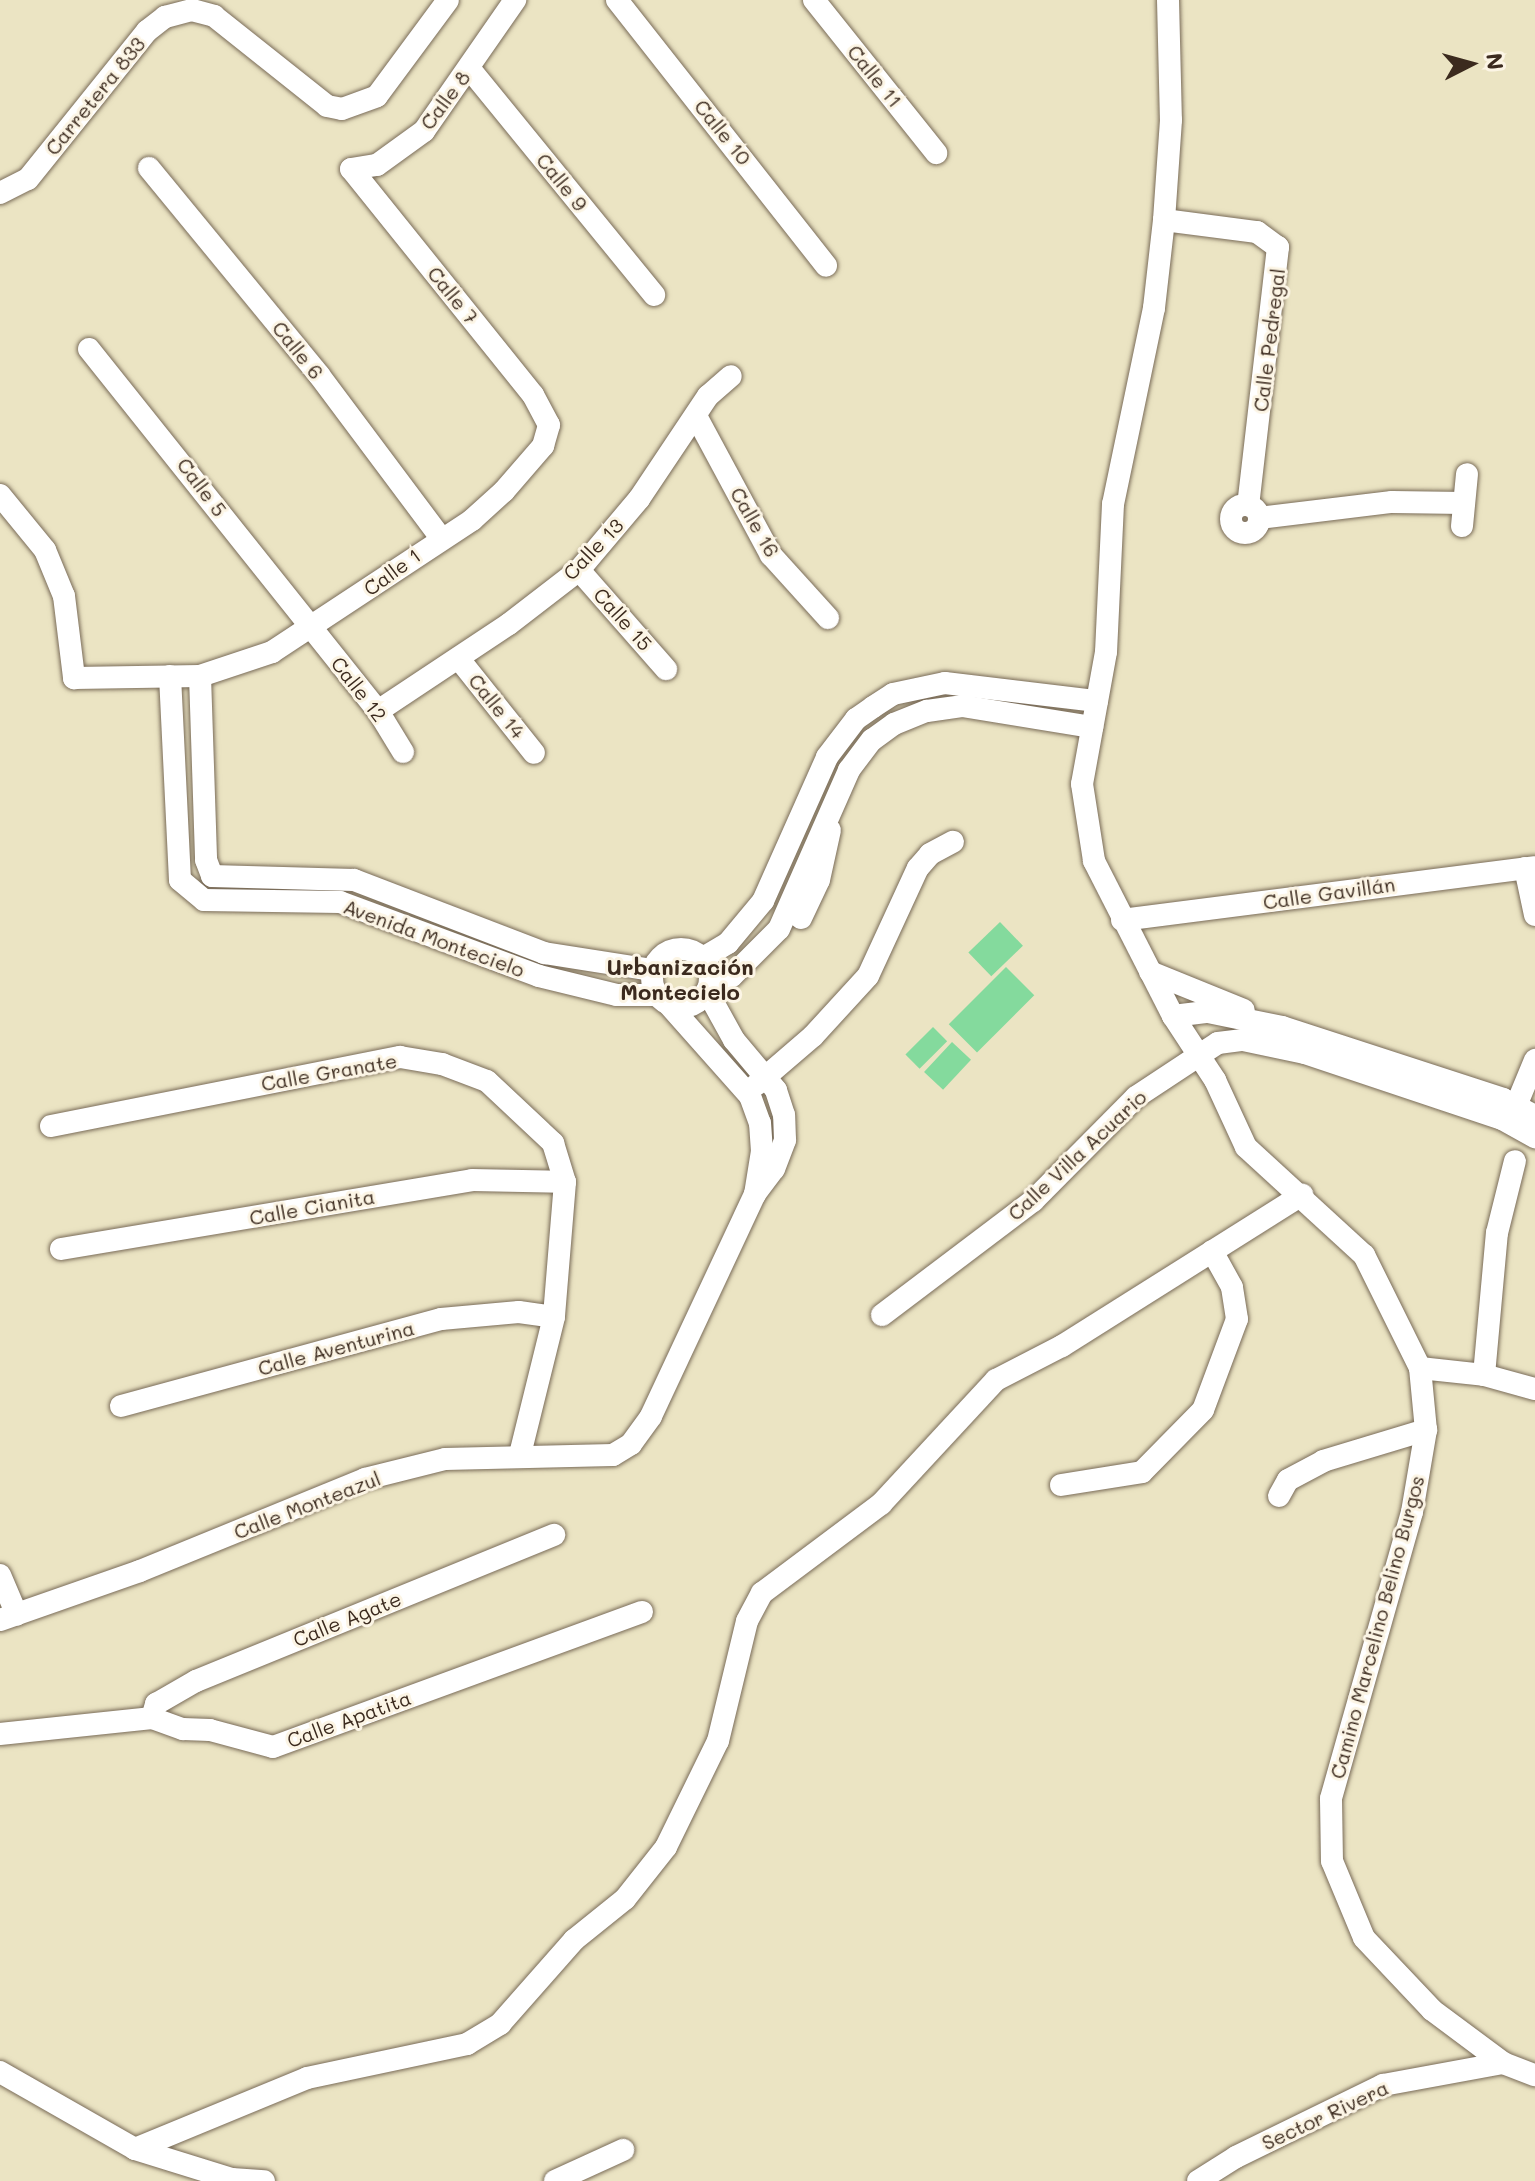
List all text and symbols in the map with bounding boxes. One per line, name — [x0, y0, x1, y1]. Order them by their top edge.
north arrow — [1431, 24, 1511, 104]
street label: Carretera 833 — [40, 32, 150, 160]
street label: Calle 11 — [843, 40, 907, 112]
text: N — [1480, 52, 1511, 71]
street label: Calle 8 — [415, 66, 475, 134]
street label: Calle 10 — [689, 95, 757, 169]
street label: Calle 9 — [531, 148, 593, 216]
street label: Calle 7 — [423, 262, 483, 328]
street label: Calle Pedregal — [1248, 267, 1290, 413]
street label: Calle 6 — [267, 316, 329, 384]
street label: Calle 5 — [172, 453, 232, 521]
street label: Calle 16 — [725, 483, 785, 561]
street label: Calle 13 — [558, 513, 628, 585]
street label: Calle 1 — [359, 543, 425, 601]
street label: Calle 15 — [589, 583, 657, 655]
street label: Calle 12 — [326, 652, 392, 726]
street label: Calle 14 — [464, 669, 530, 743]
street label: Calle Gavillán — [1261, 872, 1397, 914]
street label: Avenida Montecielo — [340, 894, 528, 982]
district label: Urbanización Montecielo — [606, 953, 754, 1004]
street label: Calle Granate — [259, 1048, 399, 1096]
street label: Calle Villa Acuario — [1003, 1085, 1151, 1225]
street label: Calle Cianita — [247, 1184, 377, 1230]
street label: Calle Aventurina — [255, 1316, 417, 1380]
street label: Calle Monteazul — [230, 1466, 384, 1544]
street label: Camino Marcelino Belino Burgos — [1325, 1473, 1429, 1781]
street label: Calle Agate — [289, 1586, 405, 1652]
street label: Calle Apatita — [284, 1685, 414, 1753]
street label: Sector Rivera — [1258, 2075, 1392, 2155]

